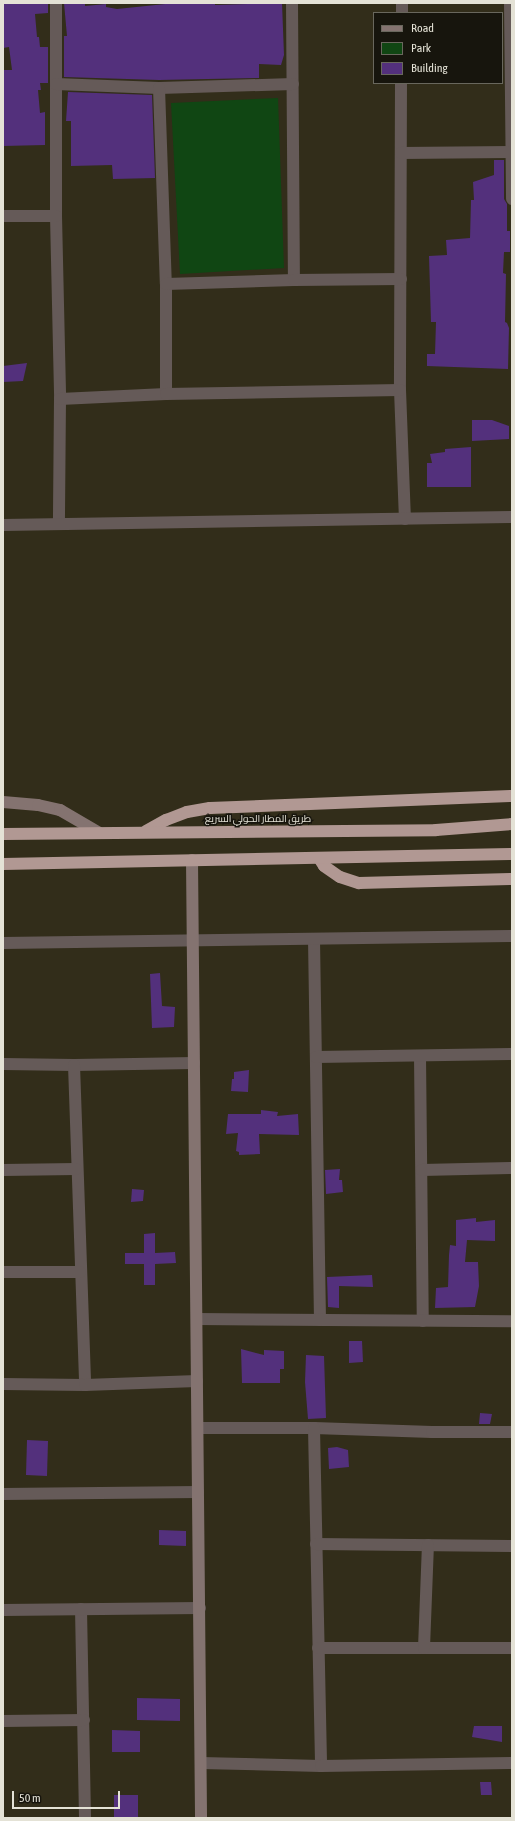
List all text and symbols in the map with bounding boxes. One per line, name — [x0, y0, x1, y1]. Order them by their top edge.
legend — [373, 12, 503, 84]
text: Road — [411, 21, 434, 35]
text: Park — [411, 41, 431, 55]
text: Building — [411, 61, 448, 75]
street label: طريق المطار الحولي السريع — [205, 813, 311, 825]
scale bar — [14, 1783, 122, 1809]
text: 50 m — [19, 1791, 41, 1805]

